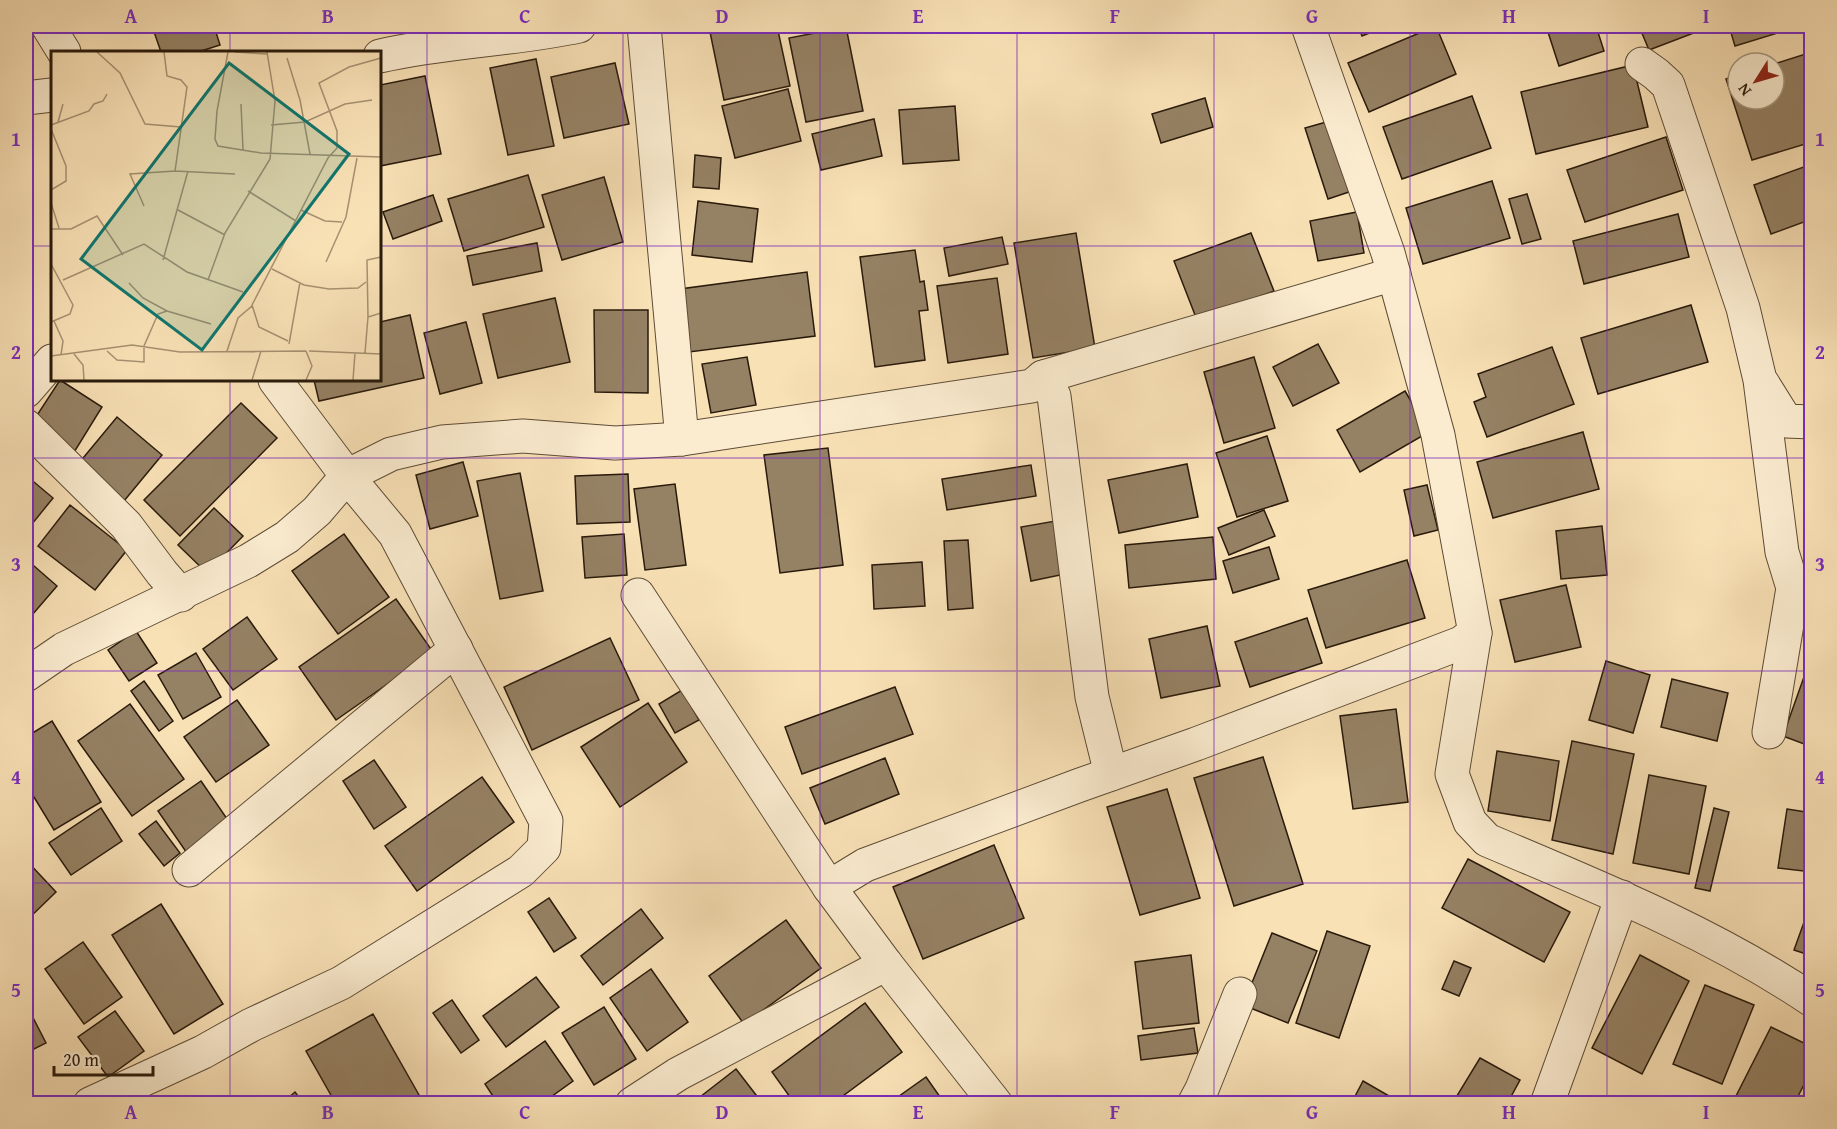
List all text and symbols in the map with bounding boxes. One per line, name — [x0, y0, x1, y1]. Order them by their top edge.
text: A — [125, 1, 138, 30]
text: B — [322, 1, 334, 30]
text: C — [519, 1, 531, 30]
text: D — [715, 1, 729, 30]
text: E — [913, 1, 924, 30]
text: F — [1110, 1, 1120, 30]
text: G — [1306, 1, 1318, 30]
text: H — [1502, 1, 1516, 30]
text: I — [1703, 1, 1709, 30]
inset map — [51, 51, 381, 381]
north arrow — [1726, 51, 1786, 111]
text: N — [1731, 78, 1757, 102]
text: 1 — [11, 124, 21, 153]
text: 1 — [1815, 124, 1825, 153]
text: 2 — [11, 337, 21, 366]
text: 2 — [1815, 337, 1825, 366]
text: 3 — [11, 549, 21, 578]
text: 3 — [1815, 549, 1825, 578]
text: 4 — [11, 762, 21, 791]
text: 4 — [1815, 762, 1825, 791]
text: 5 — [11, 975, 21, 1004]
text: 5 — [1815, 975, 1825, 1004]
scale bar — [54, 1039, 153, 1077]
text: 20 m — [63, 1046, 99, 1073]
text: A — [125, 1097, 138, 1126]
text: B — [322, 1097, 334, 1126]
text: C — [519, 1097, 531, 1126]
text: D — [715, 1097, 729, 1126]
text: E — [913, 1097, 924, 1126]
text: F — [1110, 1097, 1120, 1126]
text: G — [1306, 1097, 1318, 1126]
text: H — [1502, 1097, 1516, 1126]
text: I — [1703, 1097, 1709, 1126]

